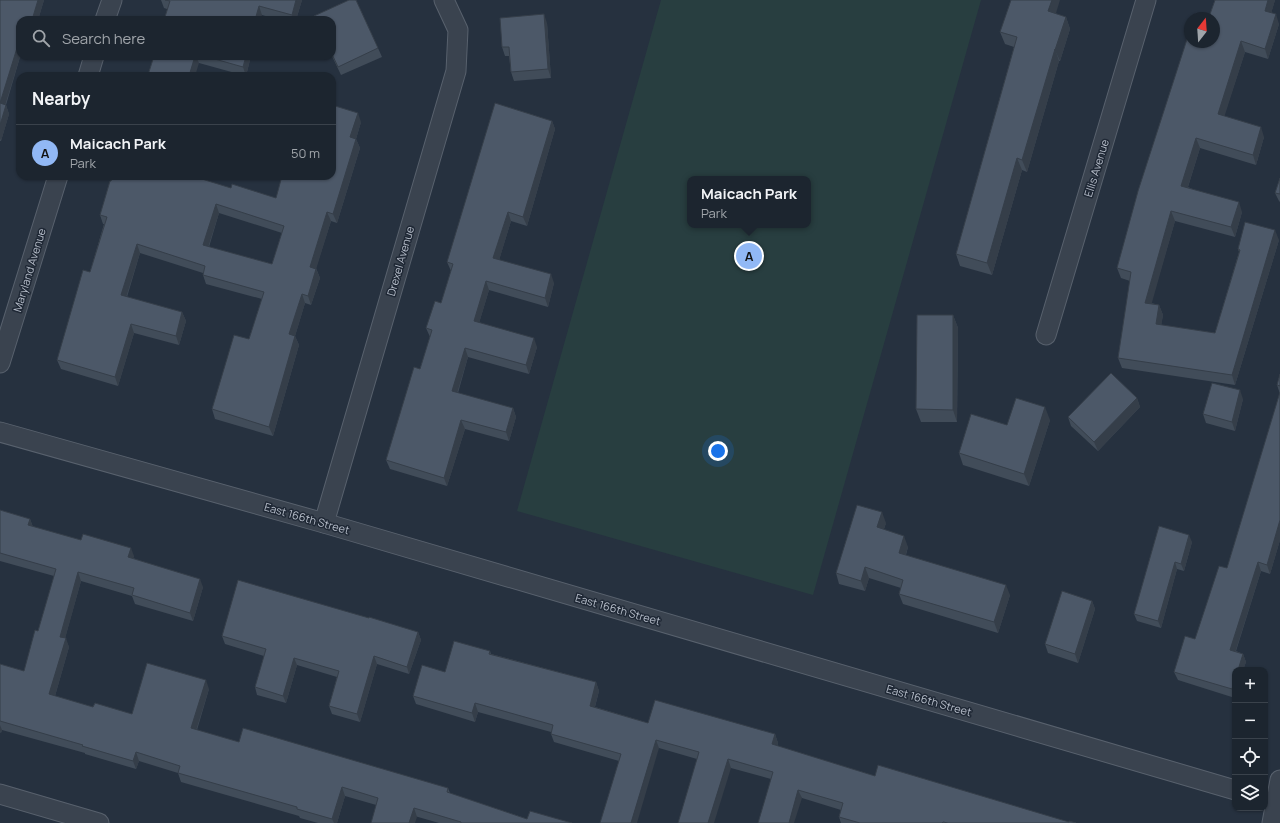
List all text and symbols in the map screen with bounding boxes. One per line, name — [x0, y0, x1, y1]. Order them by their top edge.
north arrow — [1184, 12, 1220, 48]
search box — [16, 16, 336, 60]
icon: search — [30, 27, 52, 49]
text: Search here — [62, 28, 145, 49]
text: Nearby — [32, 87, 90, 110]
text: Maicach Park — [70, 133, 166, 154]
street label: Ellis Avenue — [1080, 137, 1112, 199]
text: A — [41, 144, 49, 162]
text: 50 m — [291, 144, 320, 162]
text: Park — [70, 154, 96, 172]
popup — [687, 176, 811, 228]
text: Maicach Park — [701, 183, 797, 204]
text: Park — [701, 204, 727, 222]
street label: Drexel Avenue — [383, 224, 417, 298]
street label: Maryland Avenue — [9, 226, 49, 314]
pin: A — [736, 241, 762, 271]
your location — [708, 441, 728, 461]
street label: East 166th Street — [263, 499, 351, 537]
street label: East 166th Street — [574, 590, 662, 628]
map controls — [1232, 667, 1268, 811]
button: + — [1232, 667, 1268, 703]
street label: East 166th Street — [885, 681, 973, 719]
button: − — [1232, 703, 1268, 739]
button: locate — [1232, 739, 1268, 775]
button: layers — [1232, 775, 1268, 811]

